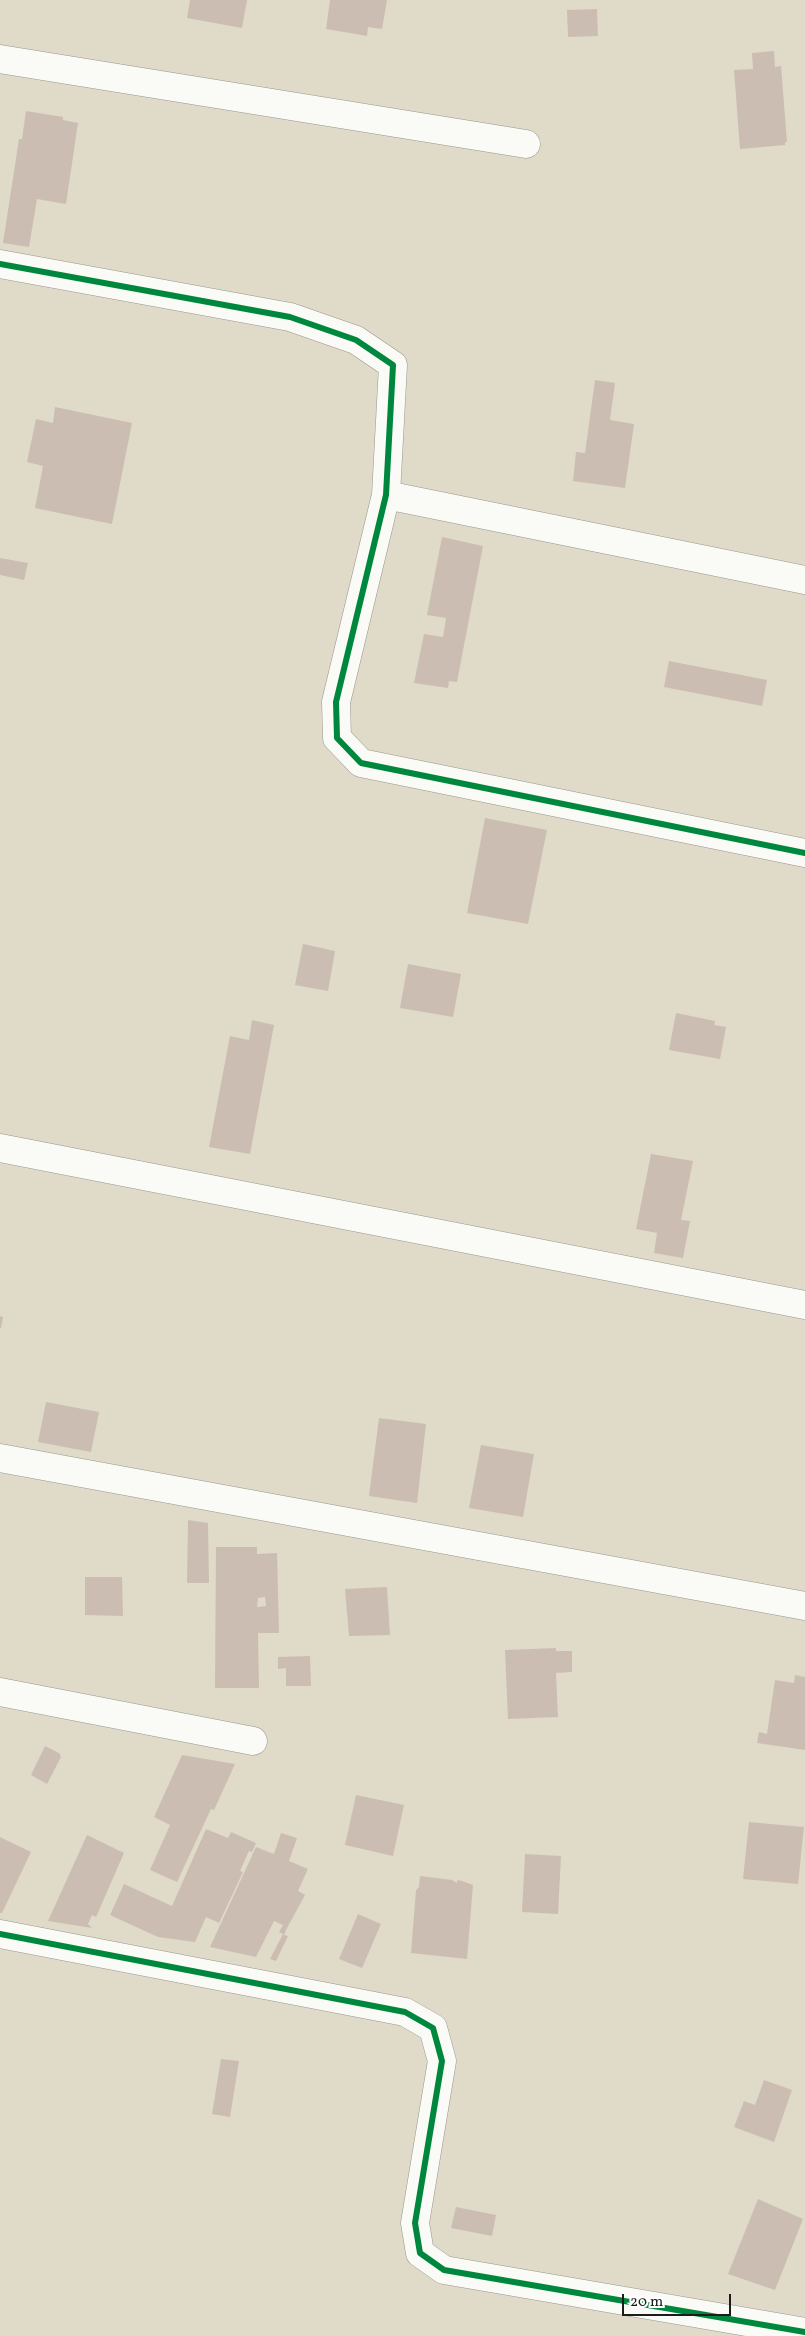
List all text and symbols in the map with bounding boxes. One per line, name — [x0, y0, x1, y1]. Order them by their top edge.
scale bar — [625, 2284, 734, 2316]
text: 20 m — [630, 2292, 663, 2313]

